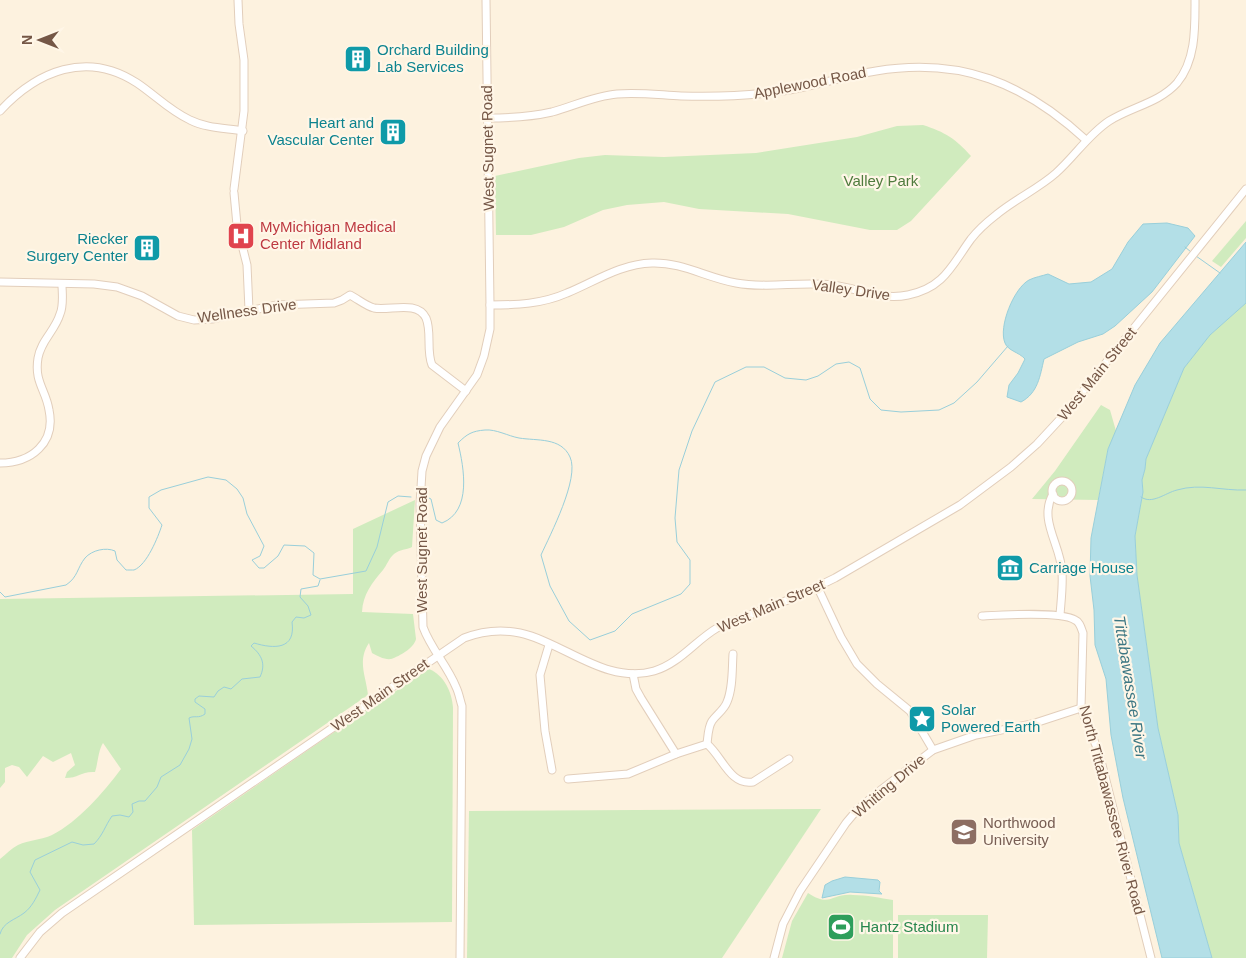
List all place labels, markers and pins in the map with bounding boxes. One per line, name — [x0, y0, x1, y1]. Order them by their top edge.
place label: Orchard Building Lab Services — [377, 41, 489, 75]
building icon: Orchard Building Lab Services — [343, 44, 373, 74]
place label: Heart and Vascular Center — [268, 114, 374, 148]
building icon: Heart and Vascular Center — [378, 117, 408, 147]
place label: MyMichigan Medical Center Midland — [260, 218, 396, 252]
hospital icon: MyMichigan Medical Center Midland — [226, 221, 256, 251]
place label: Riecker Surgery Center — [26, 230, 128, 264]
building icon: Riecker Surgery Center — [132, 233, 162, 263]
museum icon: Carriage House — [995, 553, 1025, 583]
place label: Carriage House — [1029, 559, 1134, 576]
place label: Solar Powered Earth — [941, 701, 1040, 735]
place icon: Solar Powered Earth — [907, 704, 937, 734]
place label: Northwood University — [983, 814, 1056, 848]
school or university icon: Northwood University — [949, 817, 979, 847]
sports icon: Hantz Stadium — [826, 912, 856, 942]
place label: Hantz Stadium — [860, 918, 958, 935]

